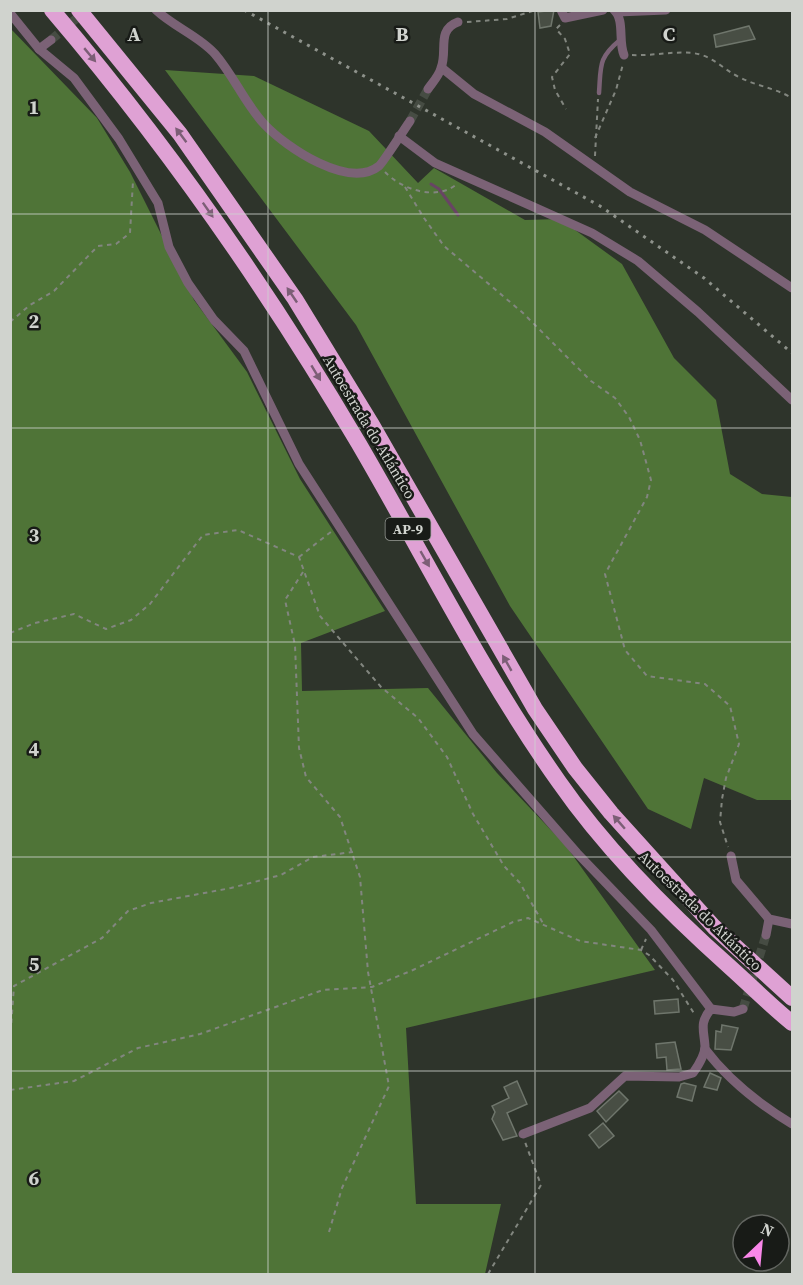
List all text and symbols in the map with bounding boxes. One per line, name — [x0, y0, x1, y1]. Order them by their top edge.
text: A — [127, 20, 141, 48]
text: B — [395, 20, 409, 48]
text: C — [663, 20, 675, 48]
one-way arrow — [83, 47, 96, 62]
text: 1 — [29, 93, 39, 121]
one-way arrow — [175, 128, 187, 143]
one-way arrow — [202, 202, 214, 218]
one-way arrow — [286, 288, 298, 304]
text: 2 — [29, 307, 40, 335]
street label: Autoestrada do Atlántico — [318, 351, 421, 503]
one-way arrow — [310, 365, 321, 381]
road number: AP-9 — [386, 518, 430, 540]
text: 3 — [29, 521, 40, 549]
one-way arrow — [420, 551, 430, 568]
one-way arrow — [502, 655, 513, 671]
text: 4 — [29, 735, 40, 763]
one-way arrow — [613, 815, 626, 830]
street label: Autoestrada do Atlántico — [634, 846, 767, 975]
text: 5 — [29, 950, 40, 978]
text: 6 — [29, 1164, 40, 1192]
north arrow — [731, 1213, 791, 1273]
text: N — [758, 1217, 778, 1242]

